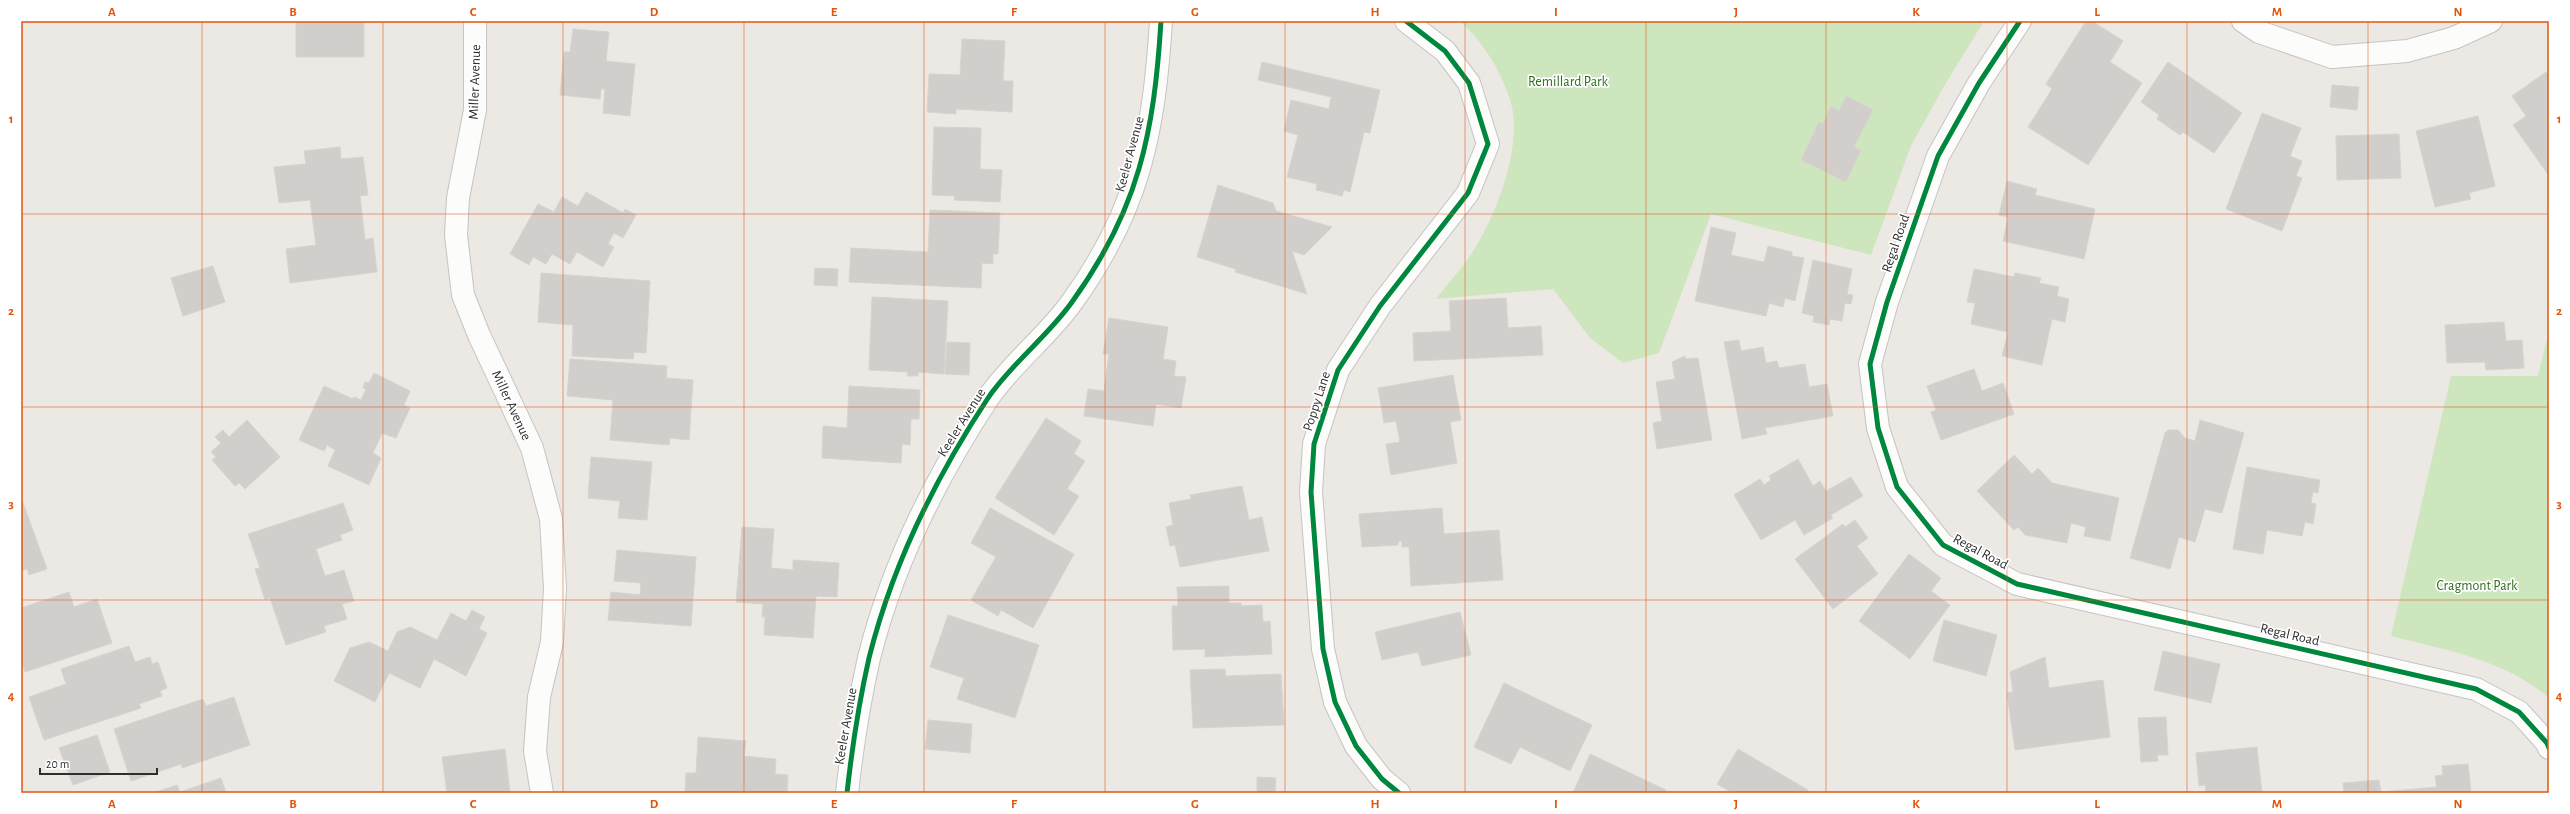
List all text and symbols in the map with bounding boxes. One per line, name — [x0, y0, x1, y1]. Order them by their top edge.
text: A — [108, 6, 116, 19]
text: B — [289, 6, 297, 19]
text: C — [470, 6, 477, 19]
text: D — [650, 6, 659, 19]
text: E — [831, 6, 838, 19]
text: F — [1011, 6, 1018, 19]
text: G — [1191, 6, 1199, 19]
text: H — [1370, 6, 1380, 19]
text: I — [1554, 6, 1558, 19]
text: J — [1734, 6, 1738, 19]
text: K — [1912, 6, 1920, 19]
text: L — [2094, 6, 2100, 19]
text: M — [2272, 6, 2282, 19]
text: N — [2453, 6, 2463, 19]
street label: Miller Avenue — [467, 44, 483, 120]
park label: Remillard Park — [1528, 75, 1609, 89]
text: 1 — [9, 113, 13, 126]
text: 1 — [2557, 113, 2561, 126]
street label: Keeler Avenue — [1113, 115, 1147, 194]
street label: Regal Road — [1880, 213, 1912, 274]
text: 2 — [8, 305, 14, 318]
text: 2 — [2556, 305, 2562, 318]
street label: Miller Avenue — [489, 368, 533, 443]
street label: Poppy Lane — [1301, 370, 1333, 433]
street label: Keeler Avenue — [935, 386, 988, 459]
text: 3 — [8, 498, 14, 511]
text: 3 — [2556, 498, 2562, 511]
street label: Regal Road — [1951, 532, 2010, 572]
park label: Cragmont Park — [2437, 579, 2518, 593]
street label: Regal Road — [2259, 621, 2321, 649]
street label: Keeler Avenue — [832, 687, 860, 766]
text: 4 — [8, 690, 15, 703]
text: 4 — [2556, 690, 2563, 703]
scale bar — [40, 750, 157, 776]
text: 20 m — [46, 758, 69, 770]
text: A — [108, 798, 116, 811]
text: B — [289, 798, 297, 811]
text: C — [470, 798, 477, 811]
text: D — [650, 798, 659, 811]
text: E — [831, 798, 838, 811]
text: F — [1011, 798, 1018, 811]
text: G — [1191, 798, 1199, 811]
text: H — [1370, 798, 1380, 811]
text: I — [1554, 798, 1558, 811]
text: J — [1734, 798, 1738, 811]
text: K — [1912, 798, 1920, 811]
text: L — [2094, 798, 2100, 811]
text: M — [2272, 798, 2282, 811]
text: N — [2453, 798, 2463, 811]

